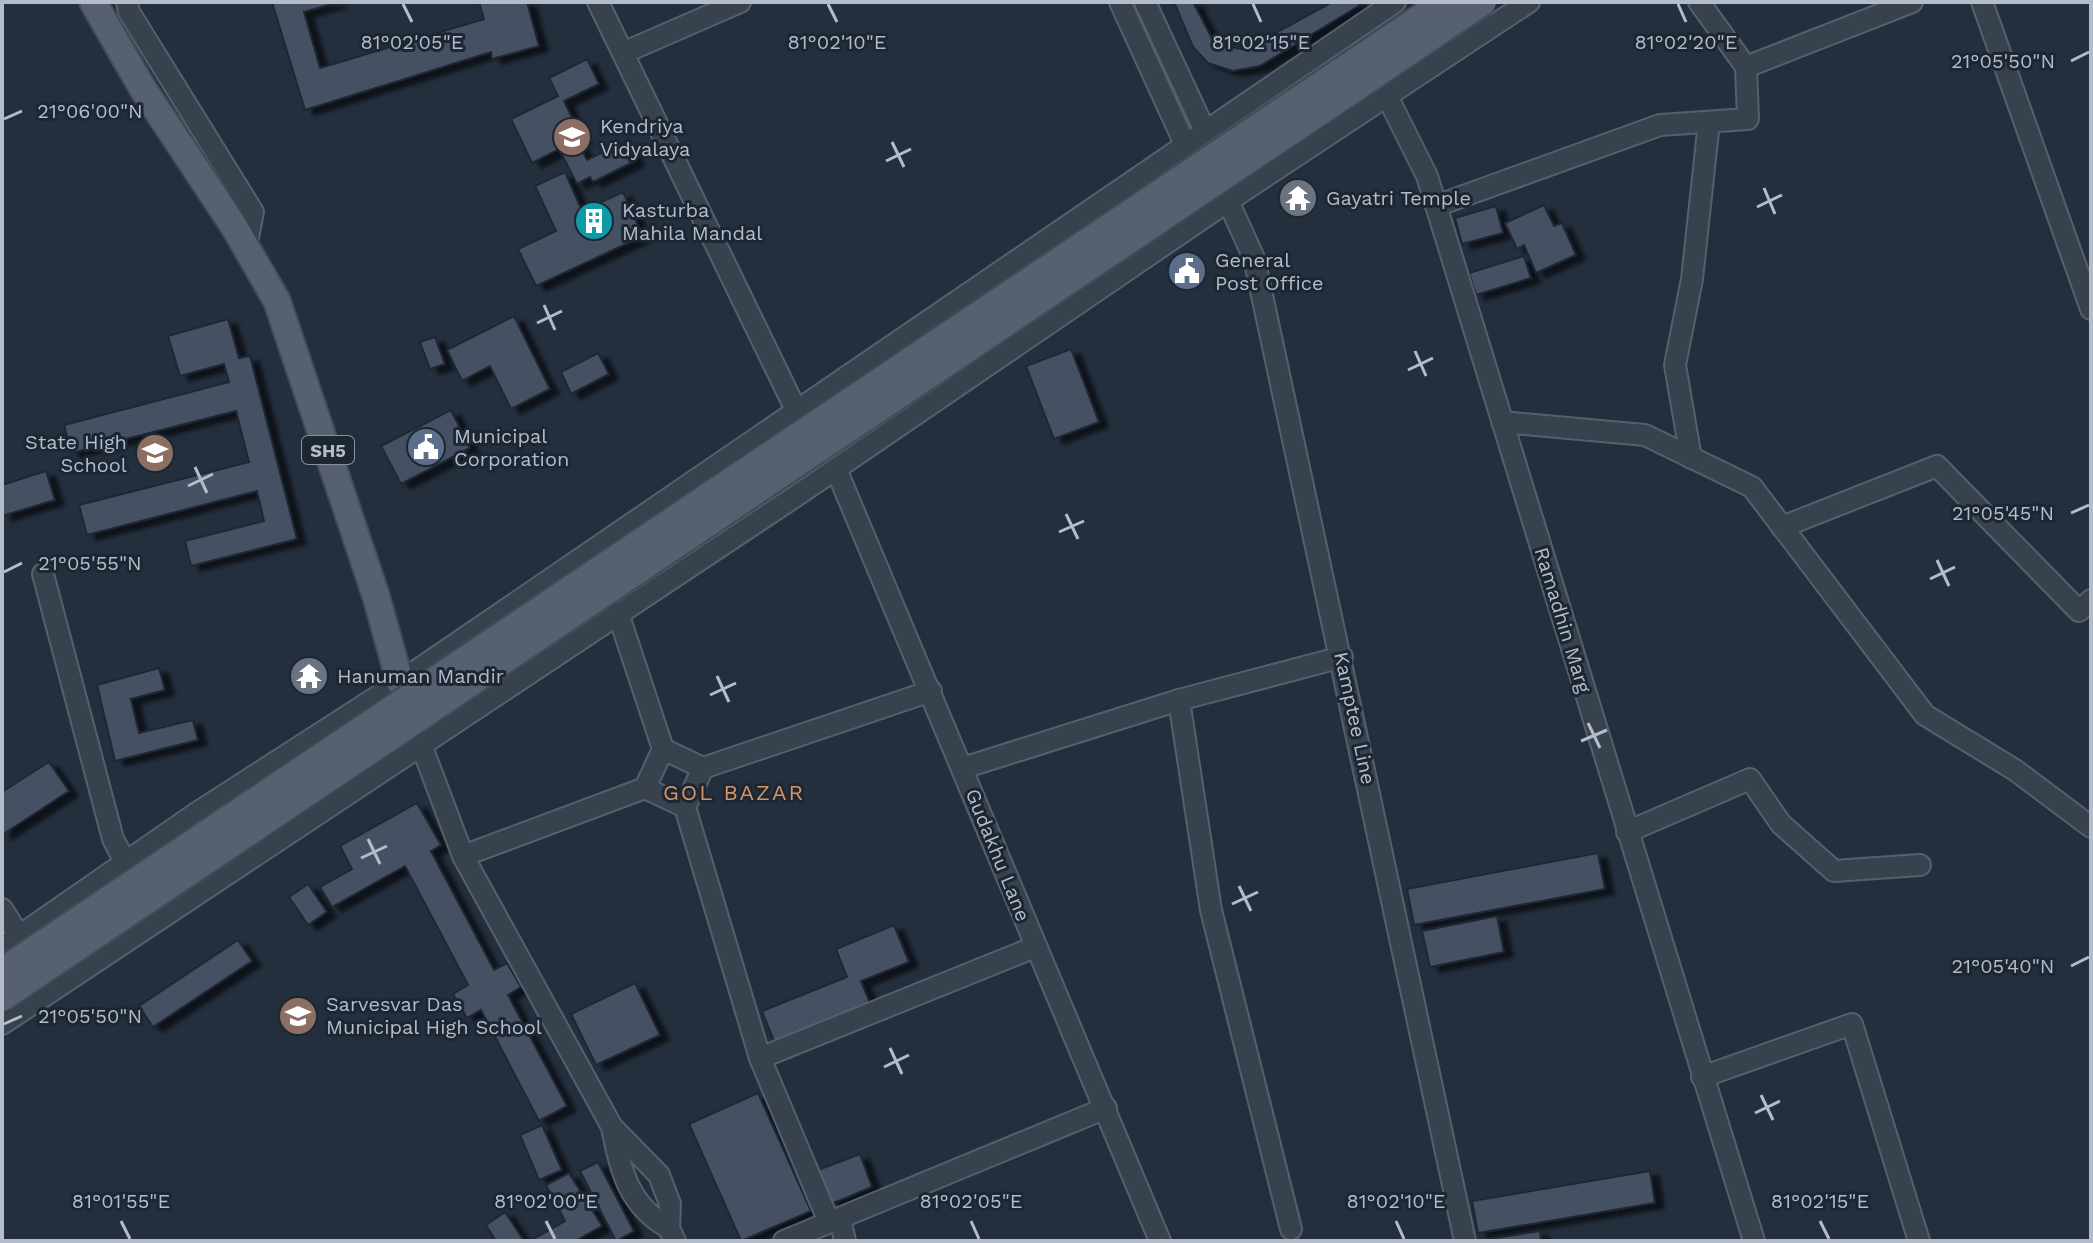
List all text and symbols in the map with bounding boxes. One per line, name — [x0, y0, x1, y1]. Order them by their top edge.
text: 81°02'05"E — [361, 30, 464, 54]
text: 81°02'10"E — [787, 30, 887, 54]
text: 81°02'15"E — [1212, 30, 1310, 54]
text: 81°02'20"E — [1634, 30, 1738, 54]
text: 21°05'50"N — [1951, 49, 2055, 73]
text: 21°06'00"N — [37, 99, 143, 123]
place label: Kendriya Vidyalaya — [600, 114, 690, 161]
school or university icon: Kendriya Vidyalaya — [551, 116, 593, 158]
temple icon: Gayatri Temple — [1277, 177, 1319, 219]
place label: Gayatri Temple — [1326, 186, 1471, 210]
place label: Kasturba Mahila Mandal — [622, 198, 762, 245]
building icon: Kasturba Mahila Mandal — [573, 200, 615, 242]
place label: General Post Office — [1215, 248, 1324, 295]
public building icon: General Post Office — [1166, 250, 1208, 292]
place label: Municipal Corporation — [454, 424, 569, 471]
public building icon: Municipal Corporation — [405, 426, 447, 468]
place label: State High School — [25, 430, 127, 477]
school or university icon: State High School — [134, 432, 176, 474]
road number: SH5 — [302, 436, 354, 464]
text: 21°05'45"N — [1952, 501, 2054, 525]
street label: Ramadhin Marg — [1529, 544, 1597, 696]
text: 21°05'55"N — [38, 551, 142, 575]
street label: Kamptee Line — [1329, 649, 1381, 787]
temple icon: Hanuman Mandir — [288, 655, 330, 697]
place label: Hanuman Mandir — [337, 664, 504, 688]
district label: GOL BAZAR — [663, 780, 805, 805]
street label: Gudakhu Lane — [961, 785, 1035, 925]
text: 21°05'40"N — [1952, 954, 2055, 978]
place label: Sarvesvar Das Municipal High School — [326, 992, 542, 1039]
school or university icon: Sarvesvar Das Municipal High School — [277, 995, 319, 1037]
text: 21°05'50"N — [38, 1004, 142, 1028]
text: 81°01'55"E — [72, 1189, 170, 1213]
text: 81°02'00"E — [494, 1189, 598, 1213]
text: 81°02'05"E — [920, 1189, 1023, 1213]
text: 81°02'10"E — [1346, 1189, 1446, 1213]
text: 81°02'15"E — [1771, 1189, 1869, 1213]

